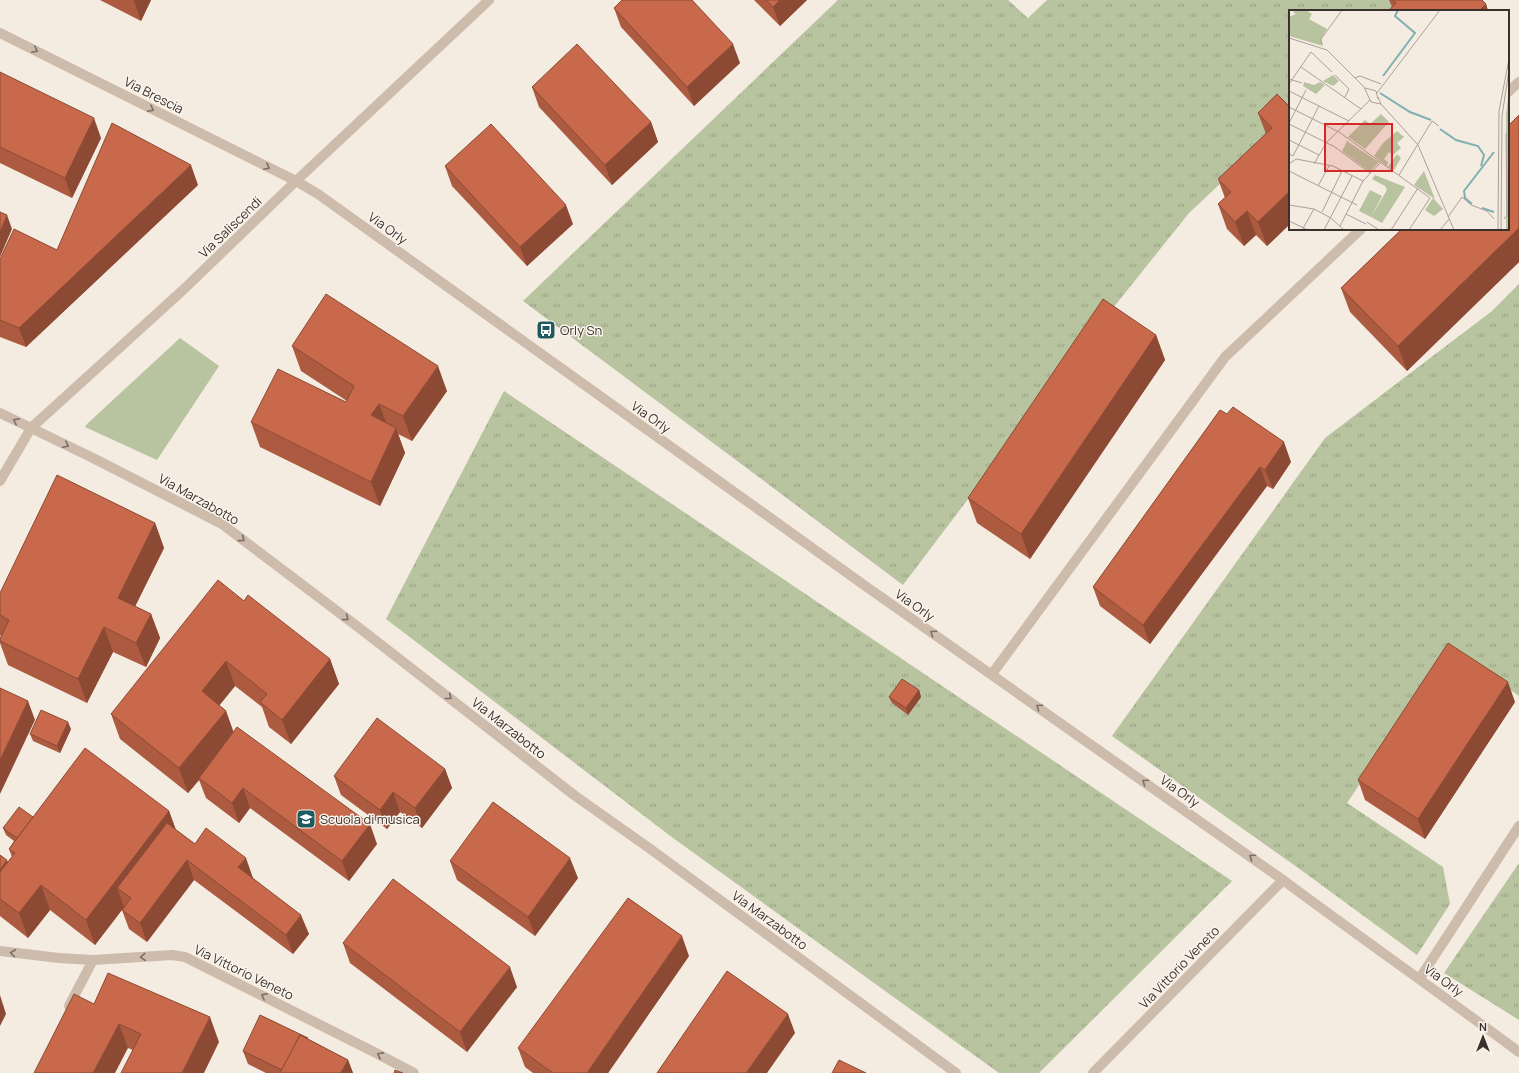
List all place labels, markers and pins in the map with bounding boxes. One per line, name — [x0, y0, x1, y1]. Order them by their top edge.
bus stop icon: Orly Sn — [535, 319, 557, 341]
place label: Orly Sn — [560, 321, 602, 339]
school or university icon: Scuola di musica — [295, 808, 317, 830]
place label: Scuola di musica — [320, 810, 420, 828]

